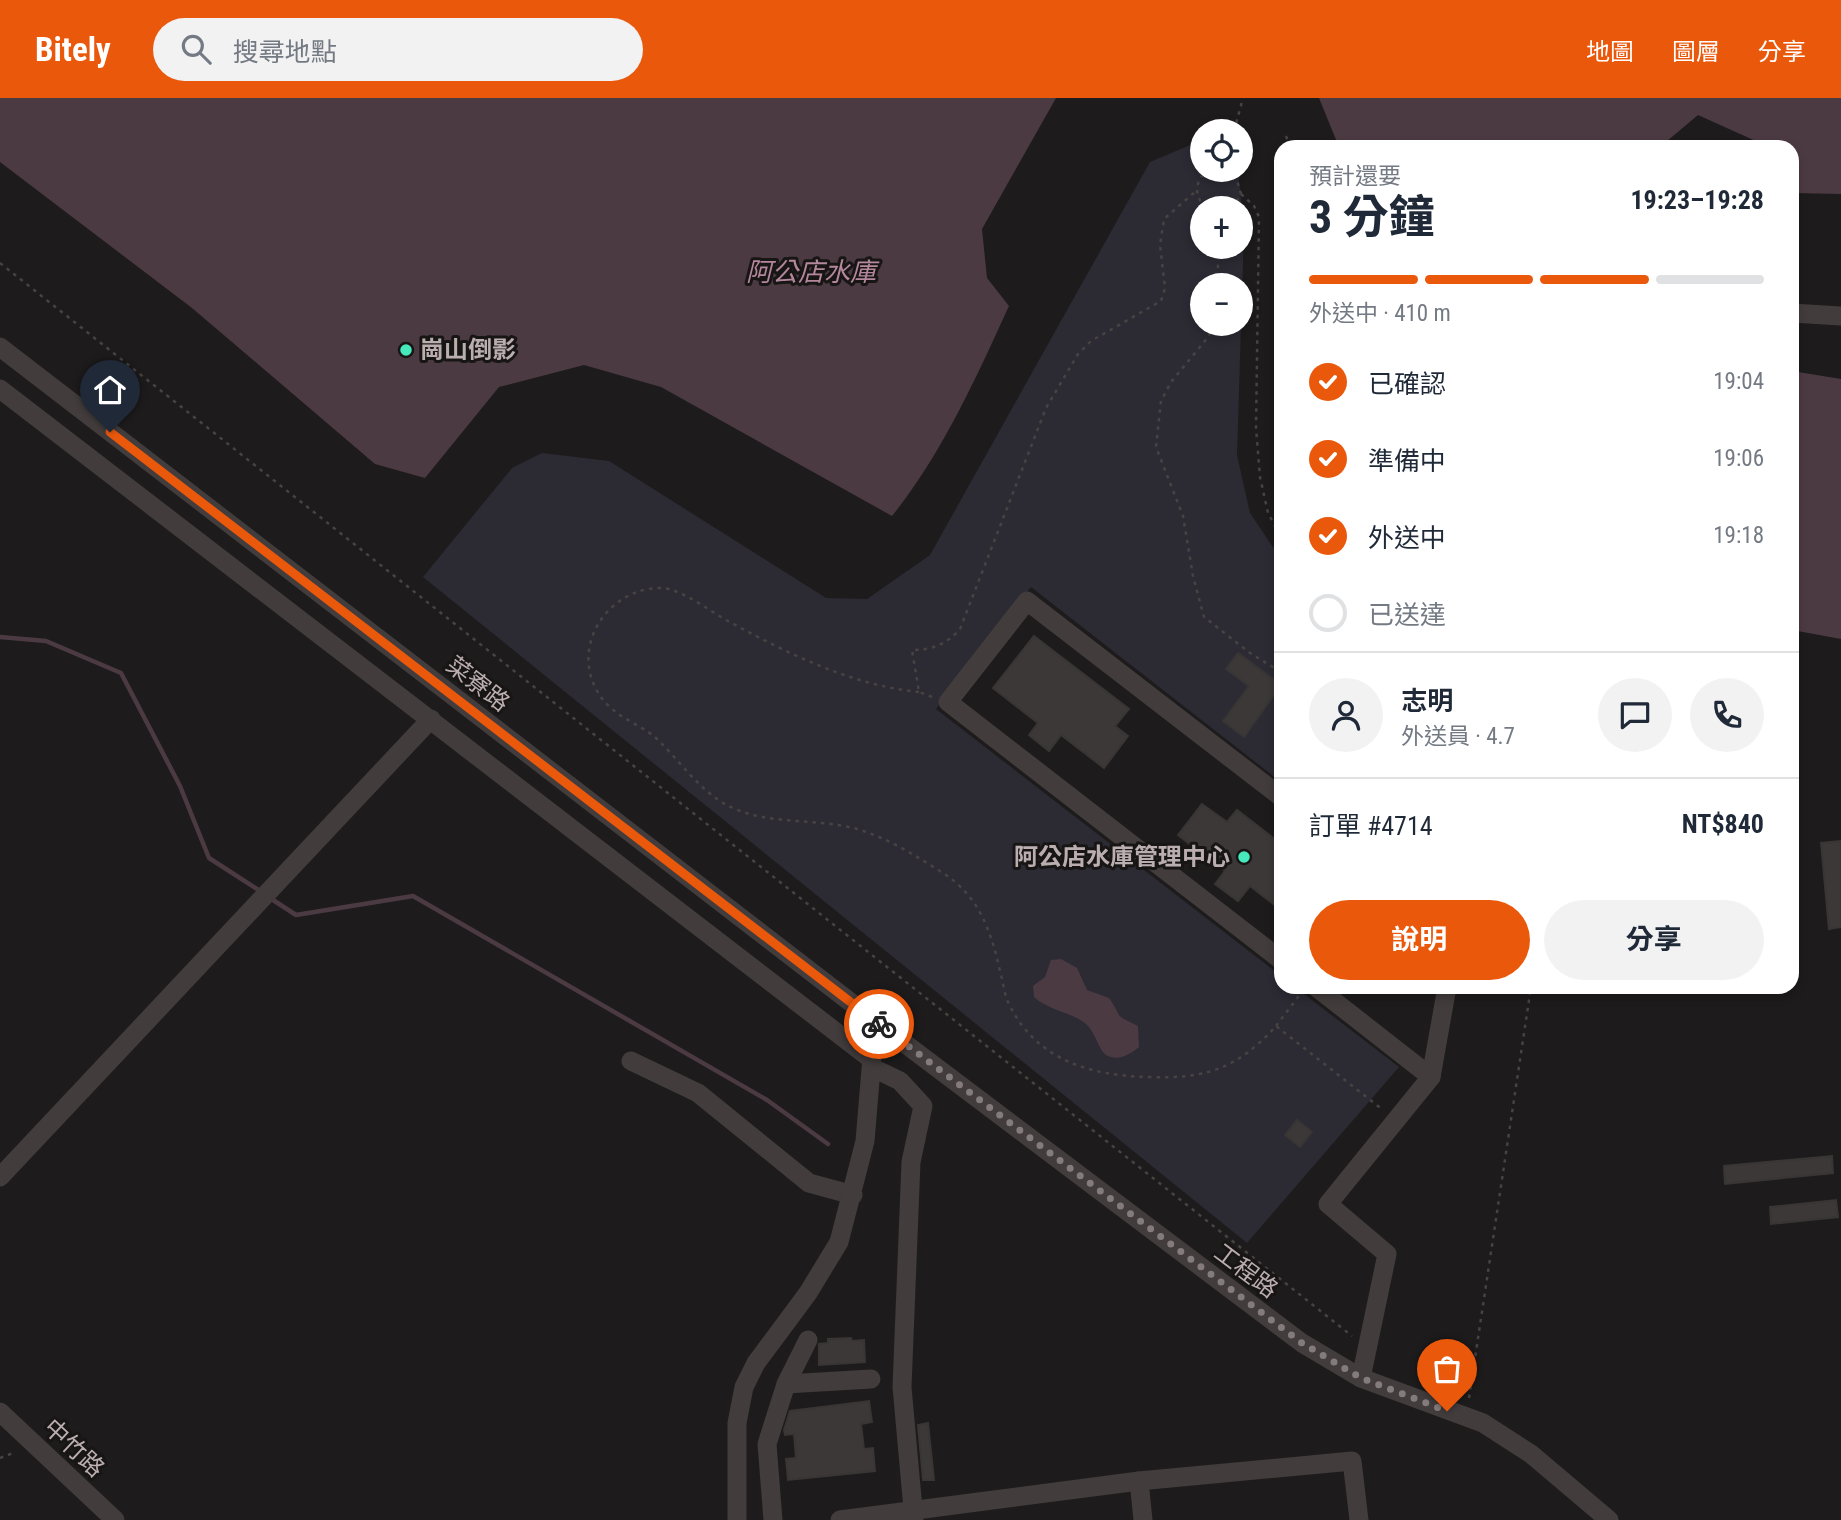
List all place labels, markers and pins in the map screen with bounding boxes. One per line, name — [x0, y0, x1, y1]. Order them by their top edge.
place label: 崗山倒影 — [420, 336, 516, 364]
marker: 崗山倒影 — [398, 342, 414, 358]
pin — [80, 360, 140, 432]
place label: 阿公店水庫管理中心 — [1014, 843, 1230, 871]
marker: 阿公店水庫管理中心 — [1236, 849, 1252, 865]
pin — [1417, 1339, 1477, 1411]

